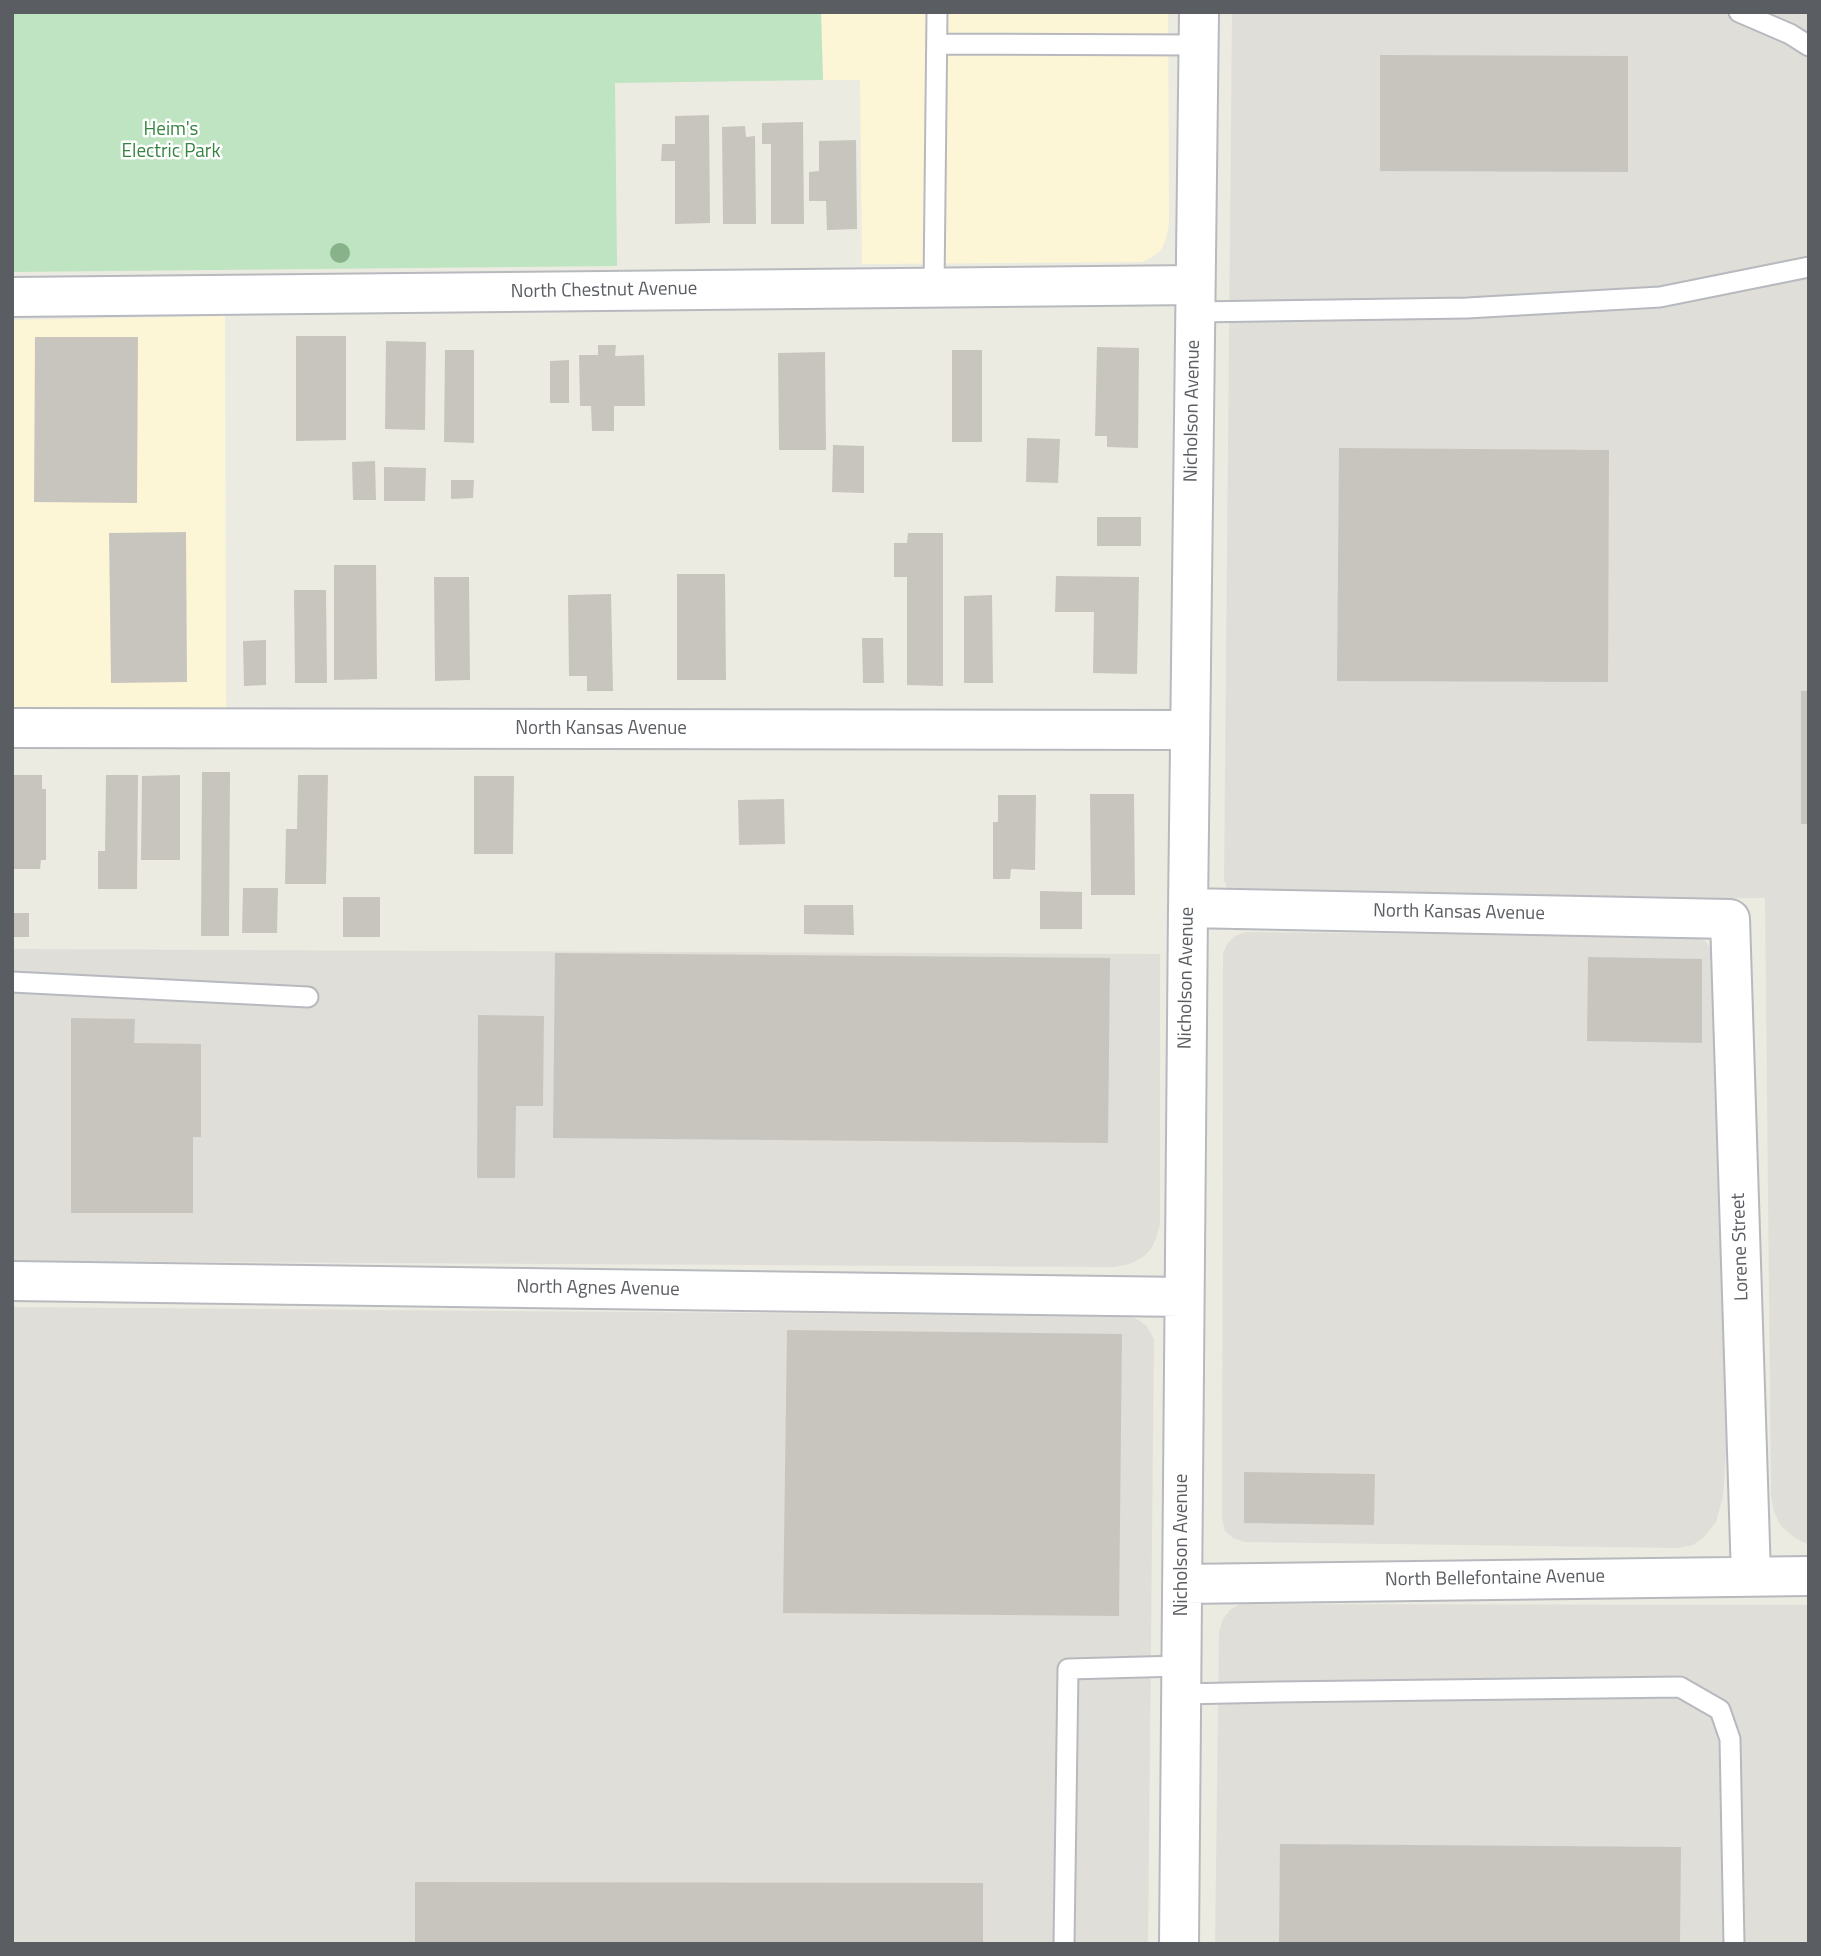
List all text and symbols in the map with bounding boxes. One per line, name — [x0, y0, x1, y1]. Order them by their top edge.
park label: Heim's Electric Park — [121, 119, 221, 163]
street label: North Chestnut Avenue — [511, 278, 697, 304]
street label: Nicholson Avenue — [1180, 340, 1206, 482]
street label: North Kansas Avenue — [515, 718, 687, 740]
street label: North Kansas Avenue — [1373, 900, 1545, 926]
street label: Nicholson Avenue — [1174, 907, 1200, 1049]
street label: Lorene Street — [1728, 1193, 1754, 1301]
street label: North Agnes Avenue — [516, 1276, 680, 1302]
street label: Nicholson Avenue — [1171, 1474, 1193, 1616]
street label: North Bellefontaine Avenue — [1385, 1566, 1605, 1592]

